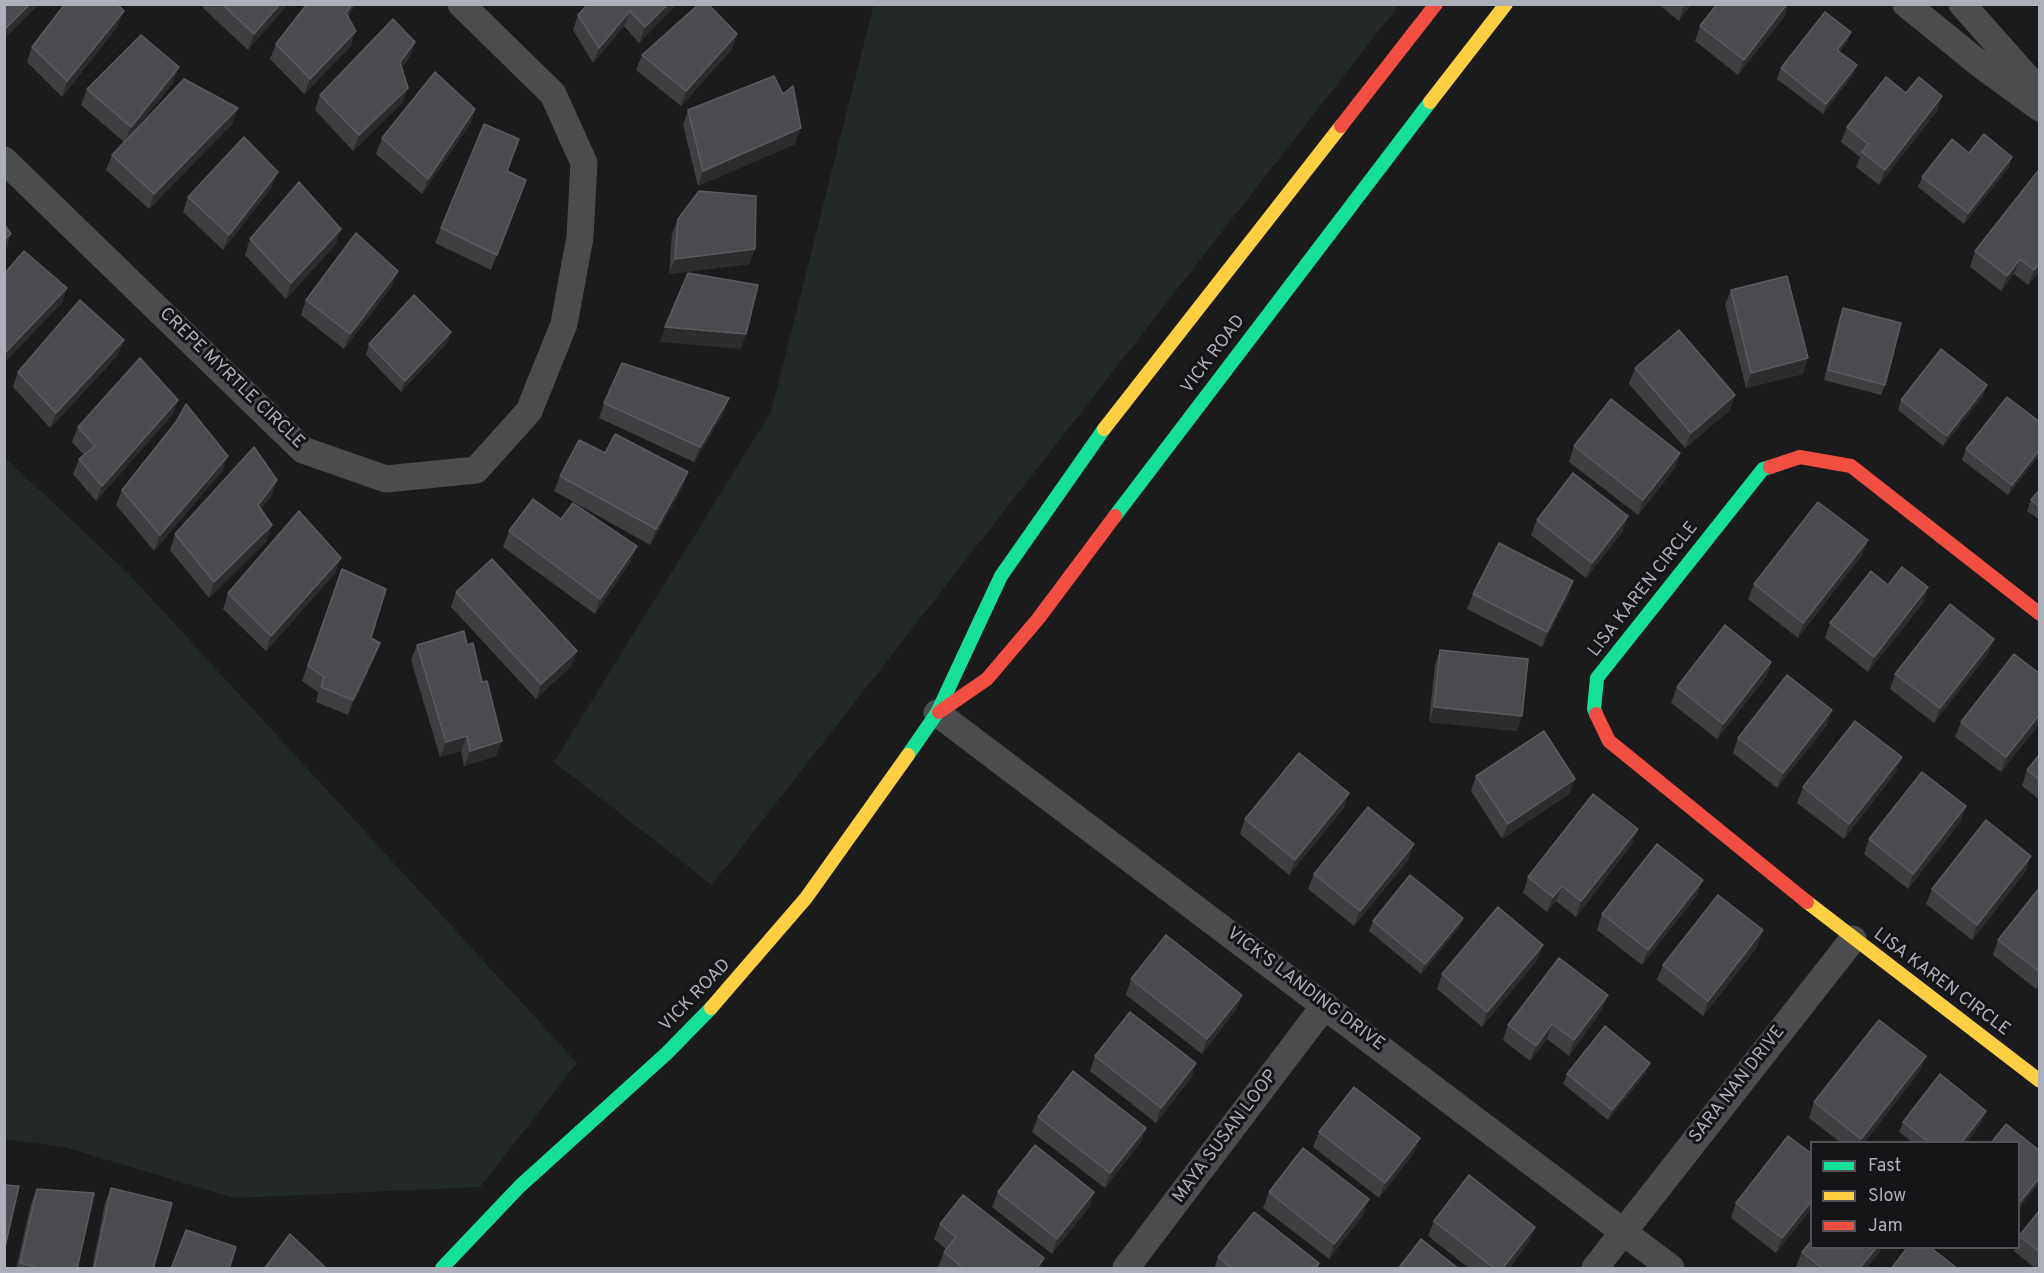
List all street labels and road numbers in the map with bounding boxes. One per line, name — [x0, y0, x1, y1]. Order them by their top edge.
street label: CREPE MYRTLE CIRCLE — [154, 304, 308, 454]
street label: VICK ROAD — [1177, 311, 1251, 399]
street label: LISA KAREN CIRCLE — [1584, 518, 1704, 662]
street label: VICK'S LANDING DRIVE — [1222, 924, 1388, 1056]
street label: LISA KAREN CIRCLE — [1868, 925, 2014, 1041]
street label: VICK ROAD — [656, 955, 736, 1037]
street label: SARA NAN DRIVE — [1686, 1022, 1790, 1148]
street label: MAYA SUSAN LOOP — [1169, 1066, 1283, 1208]

